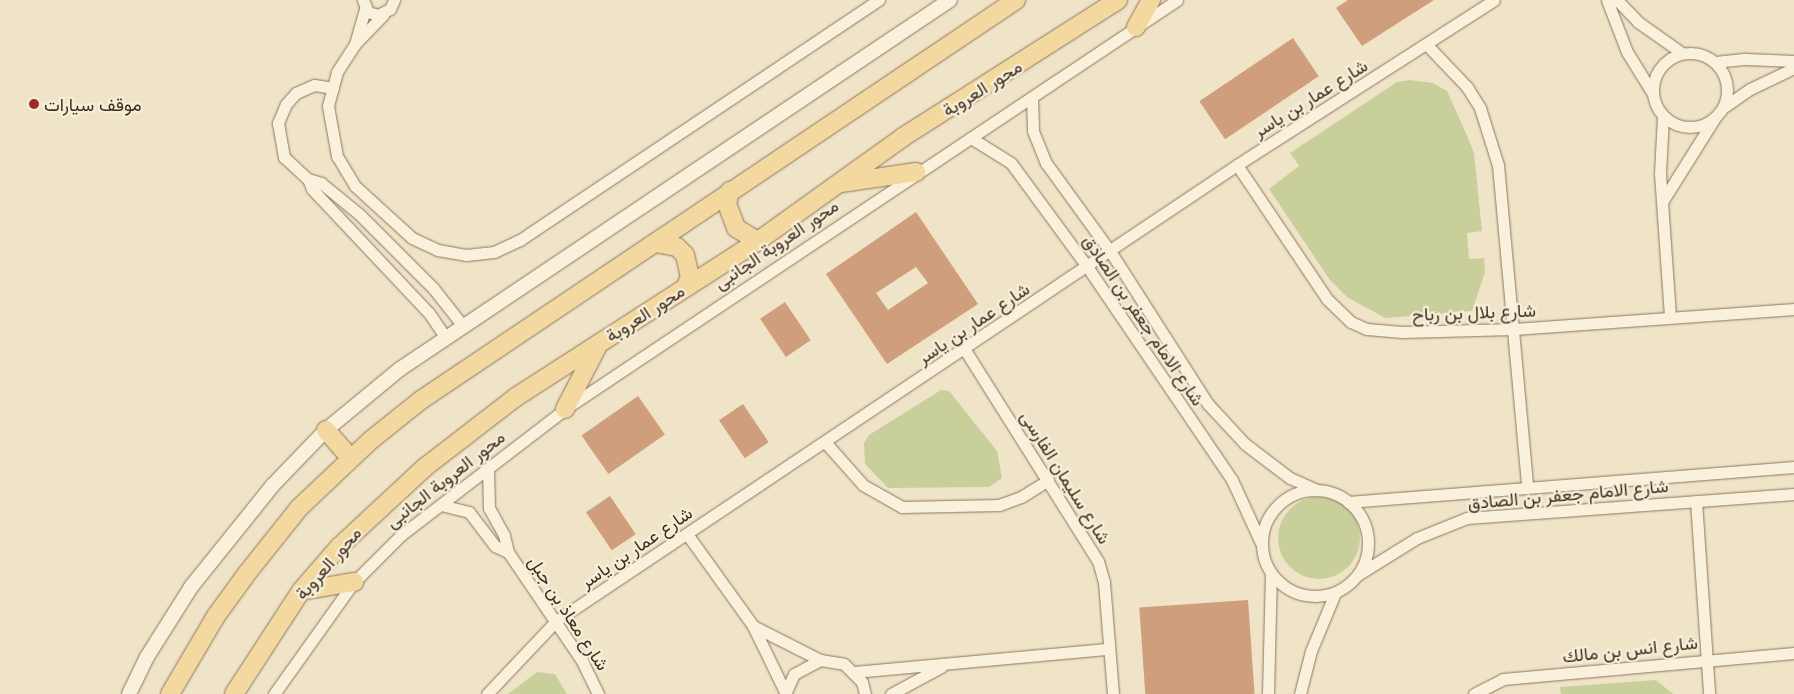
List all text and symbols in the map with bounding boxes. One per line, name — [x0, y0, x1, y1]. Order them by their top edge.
street label: شارع عمار بن ياسر — [1249, 54, 1371, 142]
street label: محور العروبة — [938, 55, 1026, 121]
place label: موقف سيارات — [44, 93, 142, 115]
marker: موقف سيارات — [28, 98, 40, 110]
street label: محور العروبة الجانبى — [710, 194, 842, 294]
street label: شارع الامام جعفر بن الصادق — [1079, 230, 1209, 410]
street label: شارع عمار بن ياسر — [913, 278, 1033, 368]
street label: محور العروبة — [602, 280, 688, 346]
street label: شارع بلال بن رباح — [1412, 299, 1536, 325]
street label: شارع سليمان الفارسى — [1016, 406, 1116, 548]
street label: محور العروبة الجانبى — [381, 426, 509, 532]
street label: شارع الامام جعفر بن الصادق — [1467, 474, 1669, 514]
street label: شارع عمار بن ياسر — [576, 502, 696, 592]
street label: محور العروبة — [290, 522, 366, 604]
street label: شارع معاذ بن جبل — [524, 552, 614, 674]
street label: شارع انس بن مالك — [1561, 631, 1699, 667]

